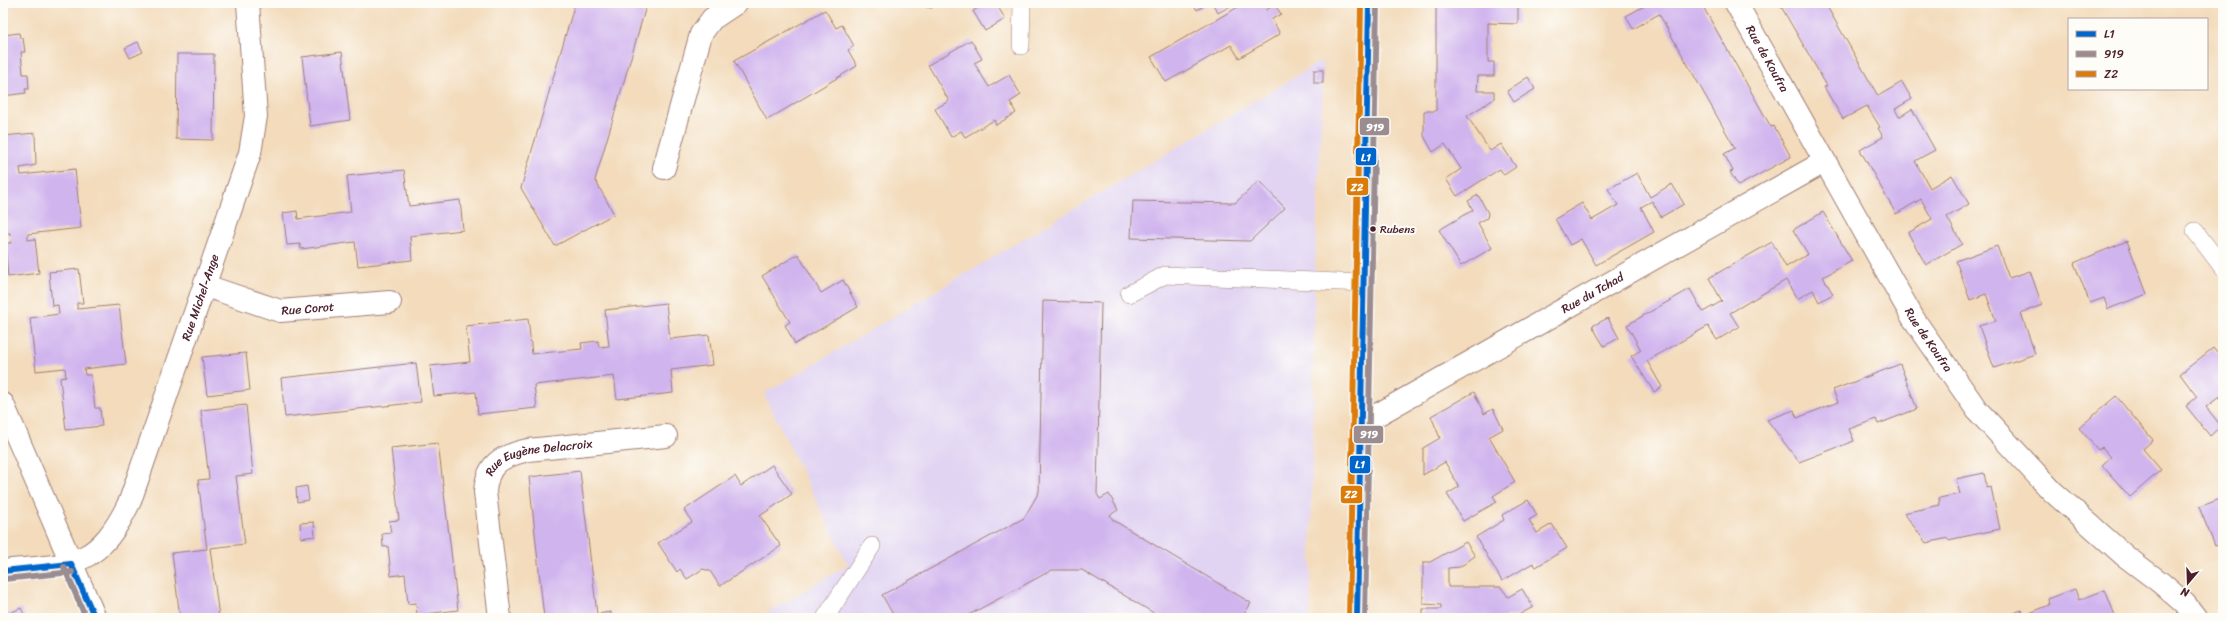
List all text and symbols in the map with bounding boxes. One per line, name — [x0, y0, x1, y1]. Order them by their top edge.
legend — [2068, 18, 2208, 90]
street label: Rue de Koufra — [1740, 21, 1795, 97]
text: L1 — [2104, 23, 2115, 45]
text: 919 — [2104, 43, 2124, 65]
text: Z2 — [2104, 63, 2118, 85]
line badge: 919 — [1359, 117, 1390, 136]
text: 919 — [1366, 118, 1384, 137]
line badge: L1 — [1355, 147, 1377, 166]
text: L1 — [1361, 148, 1371, 167]
line badge: Z2 — [1346, 177, 1369, 196]
text: Z2 — [1350, 178, 1364, 197]
place label: Rubens — [1380, 220, 1415, 239]
marker: Rubens — [1368, 224, 1378, 234]
street label: Rue Michel-Ange — [175, 251, 225, 344]
street label: Rue du Tchad — [1557, 266, 1629, 320]
street label: Rue Corot — [281, 296, 335, 322]
street label: Rue de Koufra — [1898, 303, 1958, 377]
line badge: 919 — [1353, 425, 1384, 444]
text: 919 — [1360, 425, 1378, 444]
street label: Rue Eugène Delacroix — [479, 432, 594, 480]
line badge: L1 — [1349, 455, 1371, 474]
text: L1 — [1355, 455, 1365, 474]
line badge: Z2 — [1340, 485, 1363, 504]
text: Z2 — [1344, 485, 1358, 504]
north arrow — [2168, 563, 2208, 603]
text: N — [2178, 582, 2193, 603]

